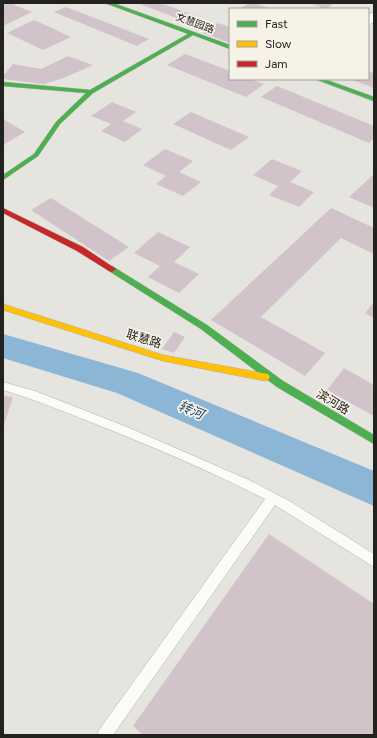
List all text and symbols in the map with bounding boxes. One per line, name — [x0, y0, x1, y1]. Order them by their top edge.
legend — [229, 8, 369, 80]
street label: 文慧园路 — [174, 10, 216, 36]
text: Fast — [265, 17, 288, 31]
text: Slow — [265, 37, 292, 51]
text: Jam — [265, 57, 288, 71]
street label: 联慧路 — [125, 327, 163, 351]
street label: 滨河路 — [314, 387, 352, 417]
water label: 转河 — [176, 398, 209, 423]

